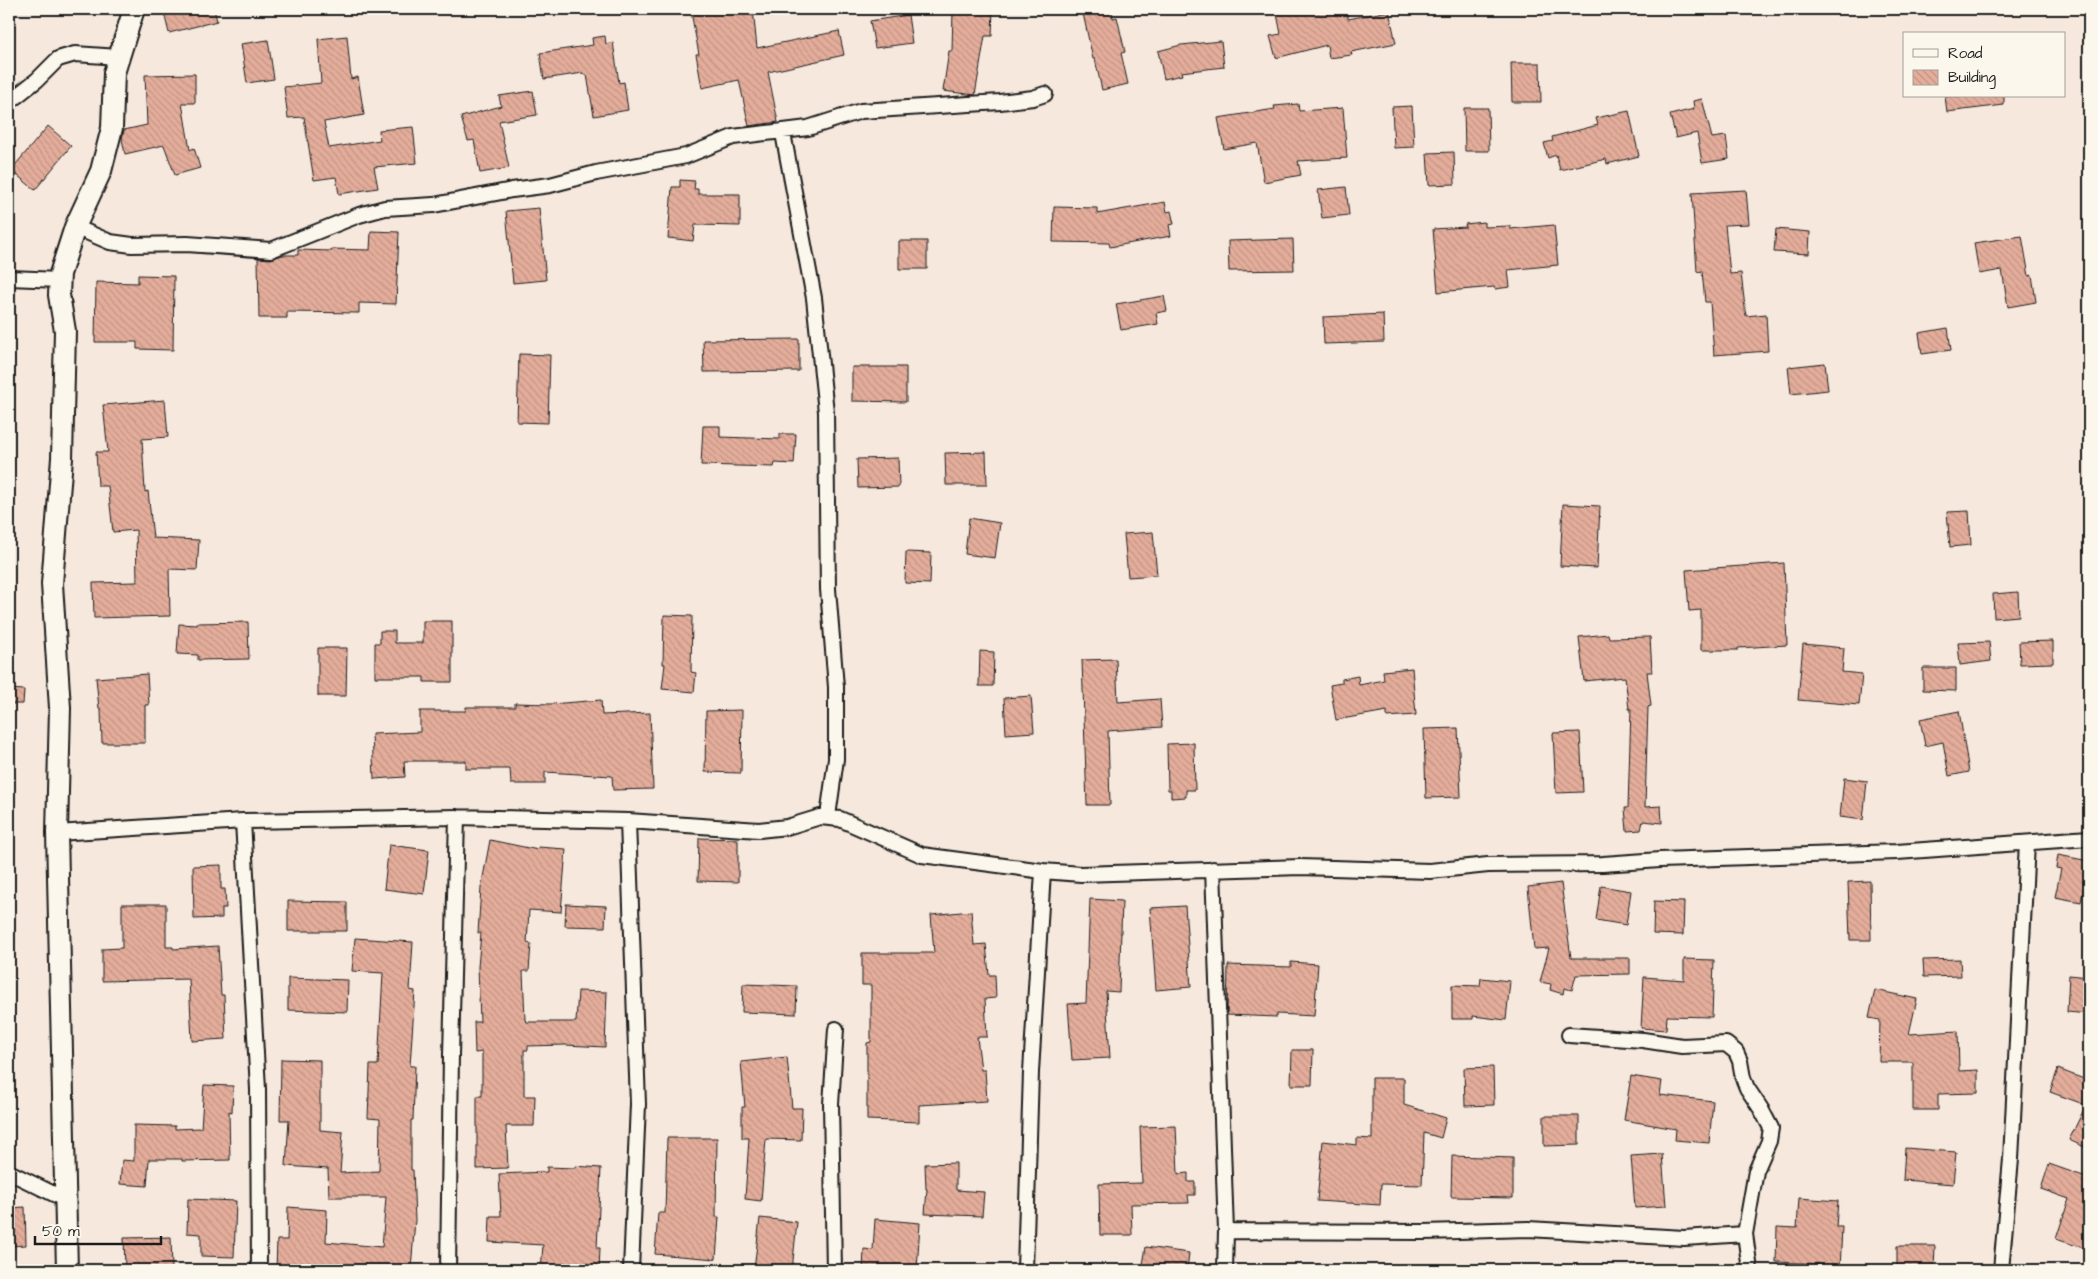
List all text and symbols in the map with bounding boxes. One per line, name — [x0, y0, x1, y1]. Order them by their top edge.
legend — [1903, 32, 2066, 98]
text: Road — [1948, 43, 1983, 64]
text: Building — [1948, 67, 1996, 89]
scale bar — [35, 1214, 161, 1246]
text: 50 m — [42, 1221, 80, 1242]

